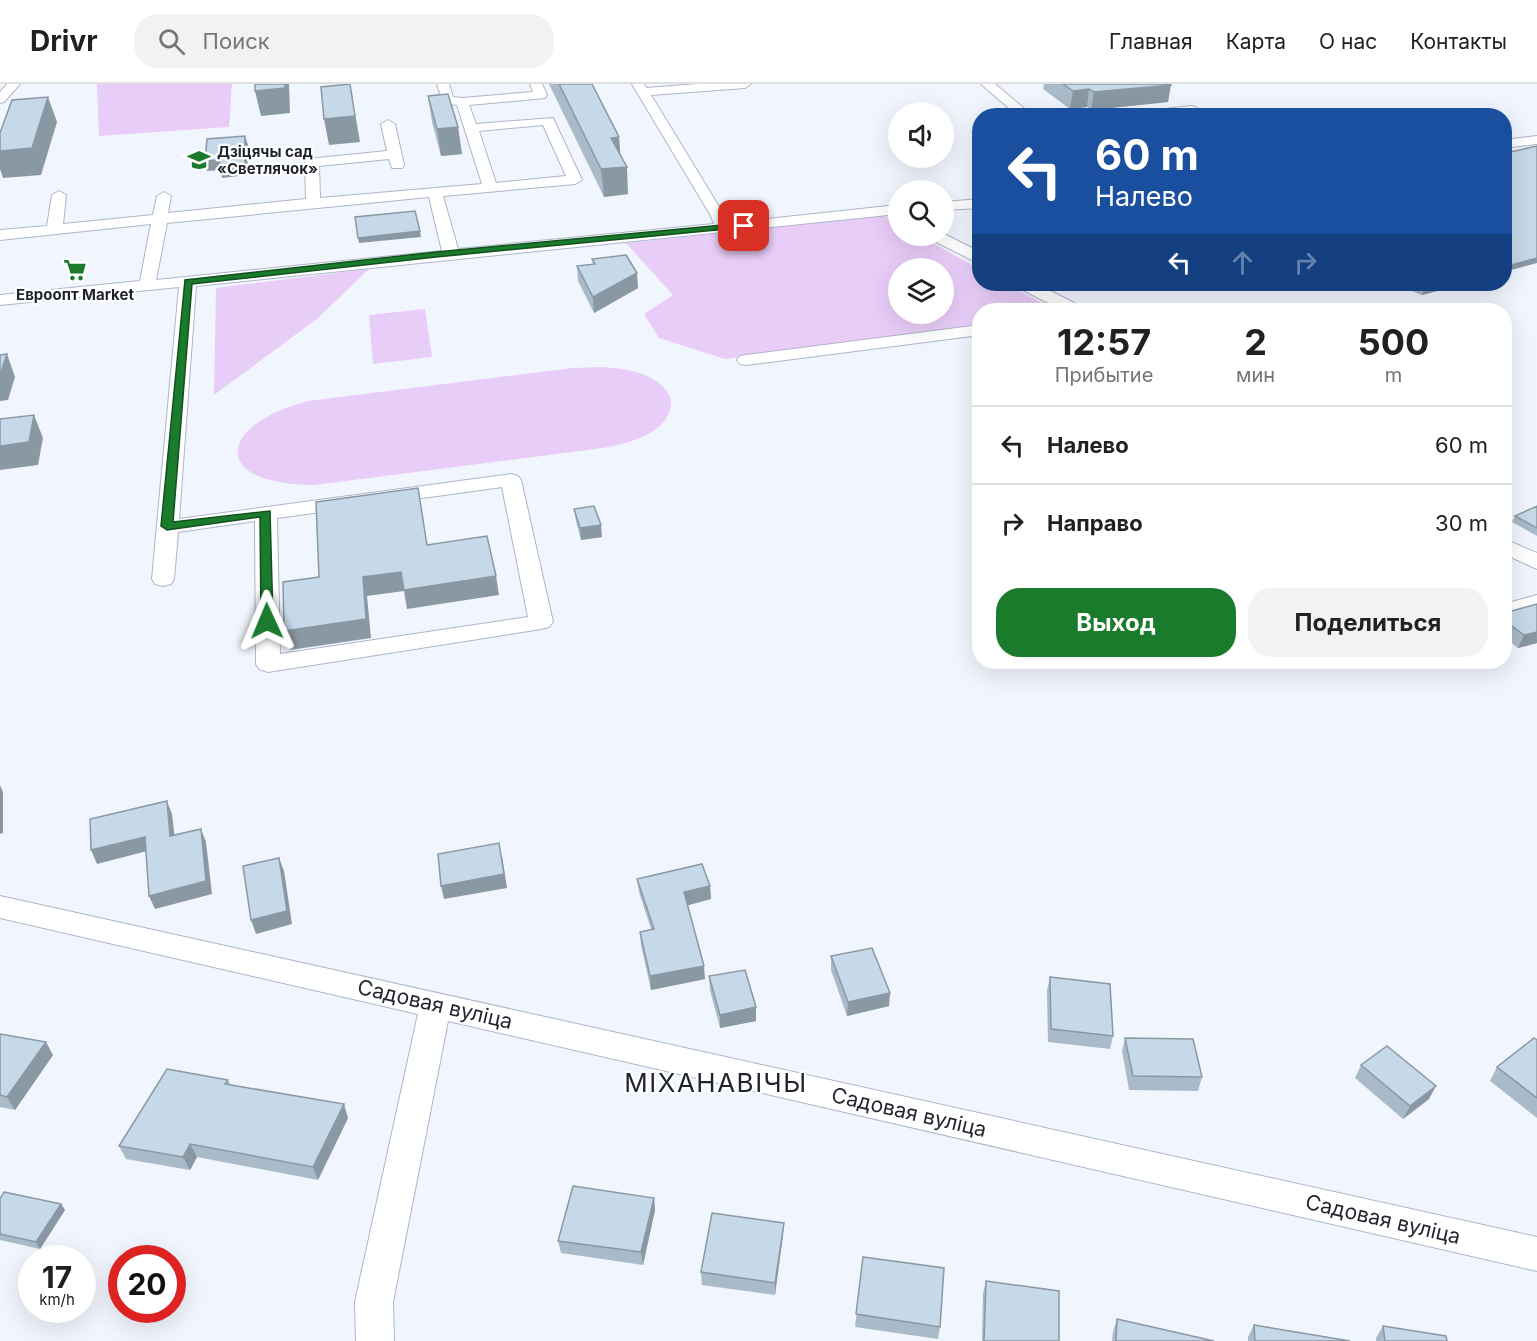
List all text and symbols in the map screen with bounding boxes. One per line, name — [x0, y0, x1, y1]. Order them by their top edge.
search box — [134, 14, 554, 68]
text: Drivr — [30, 24, 98, 58]
icon: search — [155, 25, 188, 58]
text: Поиск — [203, 28, 270, 54]
text: Главная — [1109, 29, 1193, 54]
text: Карта — [1226, 29, 1286, 54]
text: О нас — [1319, 29, 1377, 54]
text: Контакты — [1410, 29, 1507, 54]
map controls — [888, 102, 954, 324]
button: sound — [888, 102, 954, 168]
text: 60 m — [1095, 129, 1199, 180]
icon: left — [996, 132, 1074, 210]
place label: Дзіцячы сад «Светлячок» — [217, 142, 318, 178]
school or university icon: Дзіцячы сад «Светлячок» — [186, 147, 212, 173]
button: search — [888, 180, 954, 246]
text: Налево — [1095, 180, 1193, 213]
pin — [718, 200, 769, 251]
icon: arrive — [727, 209, 760, 242]
icon: left — [1163, 246, 1196, 279]
icon: ahead — [1226, 246, 1259, 279]
icon: right — [1289, 246, 1322, 279]
supermarket icon: Евроопт Market — [62, 257, 88, 283]
button: layers — [888, 258, 954, 324]
place label: Евроопт Market — [16, 285, 134, 304]
text: 12:57 — [1057, 320, 1151, 364]
text: 2 — [1244, 320, 1267, 364]
text: 500 — [1358, 320, 1429, 364]
text: Прибытие — [1055, 363, 1153, 387]
text: мин — [1236, 363, 1275, 387]
text: m — [1385, 363, 1402, 387]
icon: left — [996, 429, 1029, 462]
text: Налево — [1047, 432, 1129, 458]
text: 60 m — [1435, 432, 1488, 458]
icon: right — [996, 507, 1029, 540]
text: Направо — [1047, 510, 1143, 536]
text: 30 m — [1435, 510, 1488, 536]
button: Выход — [996, 588, 1236, 657]
button: Поделиться — [1248, 588, 1488, 657]
position arrow — [235, 589, 299, 653]
street label: Садовая вуліца — [355, 974, 515, 1034]
district label: МІХАНАВІЧЫ — [624, 1067, 808, 1098]
street label: Садовая вуліца — [829, 1082, 989, 1142]
street label: Садовая вуліца — [1303, 1189, 1463, 1249]
speed limit sign: 20 — [108, 1245, 186, 1323]
text: 17 — [42, 1259, 72, 1295]
text: km/h — [39, 1290, 75, 1309]

